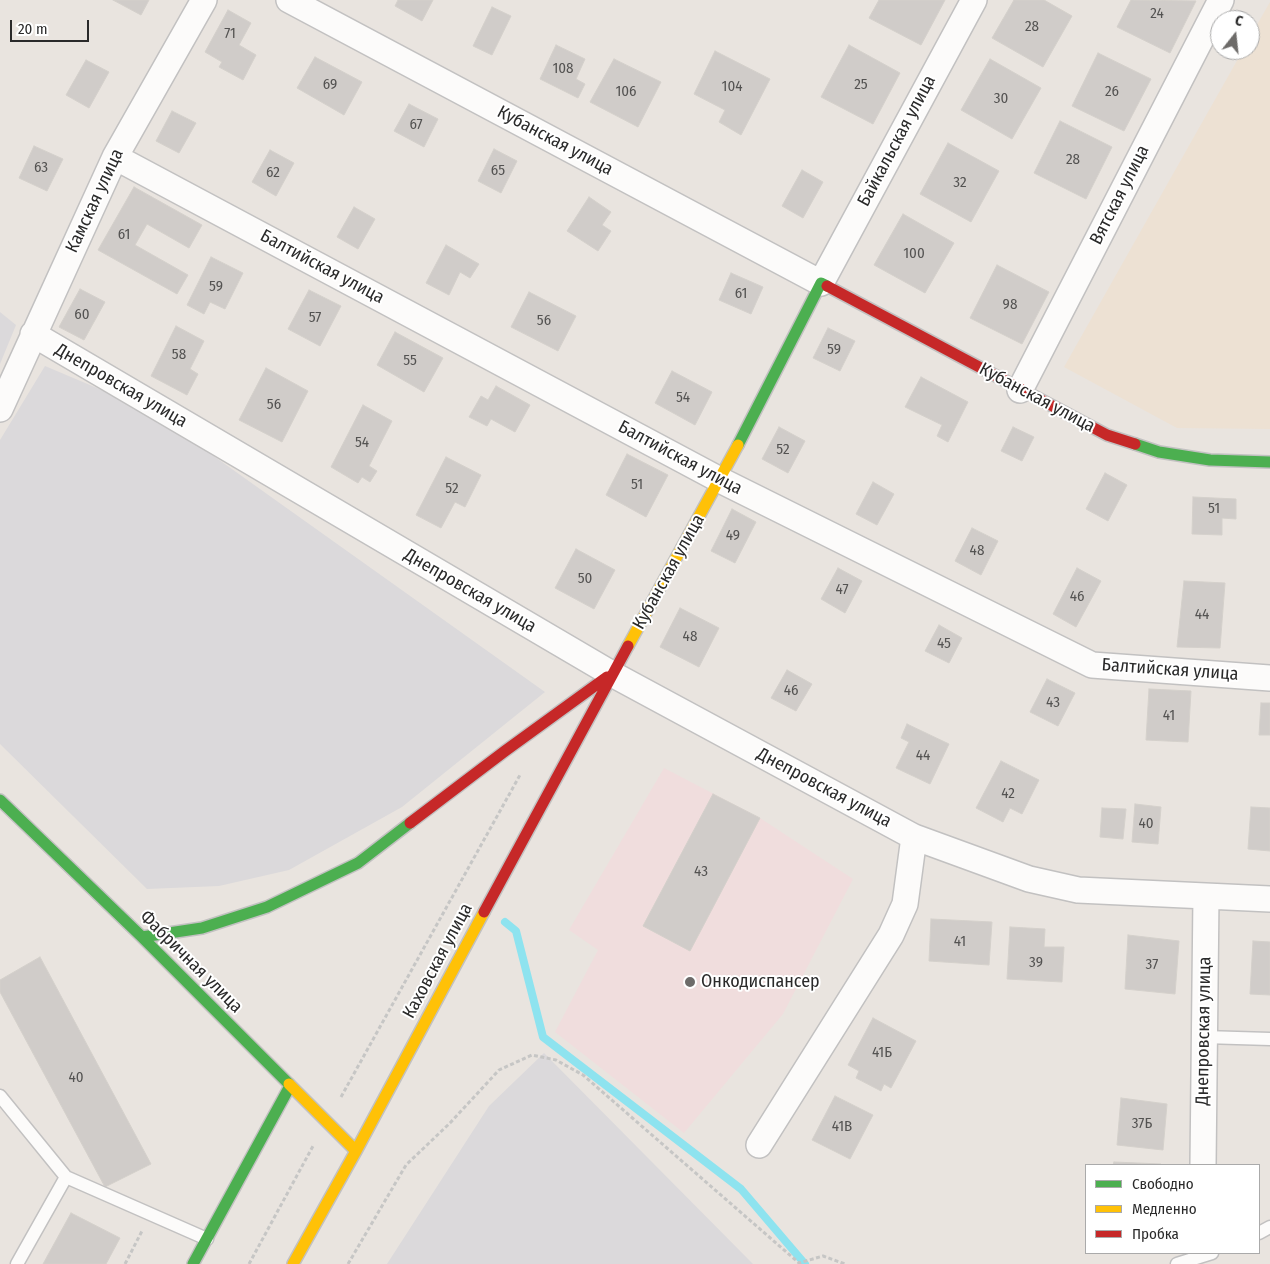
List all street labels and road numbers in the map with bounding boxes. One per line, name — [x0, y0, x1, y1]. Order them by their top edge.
street label: Байкальская улица — [853, 72, 941, 210]
street label: Кубанская улица — [493, 101, 617, 181]
street label: Вятская улица — [1086, 142, 1154, 248]
street label: Камская улица — [62, 146, 128, 256]
street label: Балтийская улица — [256, 225, 388, 309]
street label: Днепровская улица — [51, 339, 191, 433]
street label: Кубанская улица — [975, 358, 1099, 438]
street label: Балтийская улица — [614, 416, 746, 500]
street label: Кубанская улица — [629, 511, 709, 633]
street label: Днепровская улица — [400, 544, 540, 638]
street label: Балтийская улица — [1101, 654, 1239, 686]
street label: Днепровская улица — [753, 743, 895, 833]
street label: Каховская улица — [399, 900, 477, 1022]
street label: Фабричная улица — [135, 906, 247, 1018]
street label: Днепровская улица — [1192, 956, 1216, 1106]

